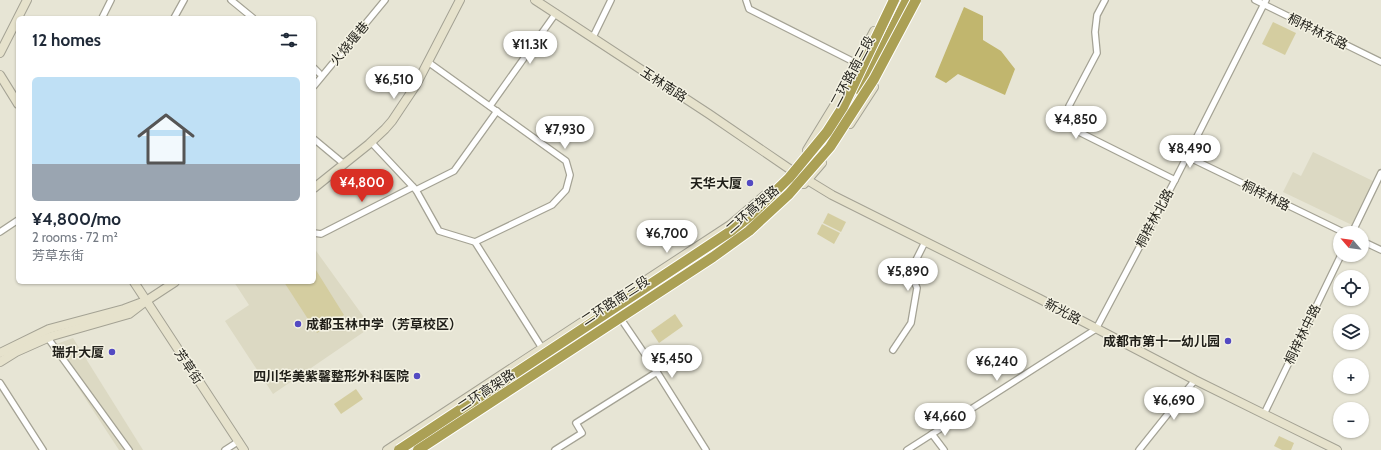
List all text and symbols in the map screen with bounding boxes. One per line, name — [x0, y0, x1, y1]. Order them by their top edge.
street label: 桐梓林东路 — [1285, 10, 1351, 52]
street label: 火烧堰巷 — [326, 18, 372, 68]
icon: filters — [278, 29, 300, 51]
text: 12 homes — [32, 30, 101, 50]
pin: ¥11.3K — [497, 31, 563, 65]
street label: 二环路南三段 — [827, 33, 877, 109]
text: ¥11.3K — [512, 36, 548, 52]
street label: 玉林南路 — [638, 63, 690, 105]
pin: ¥6,510 — [361, 66, 427, 100]
text: ¥6,510 — [374, 71, 414, 87]
icon: home — [130, 103, 202, 175]
pin: ¥4,850 — [1043, 106, 1109, 140]
text: ¥4,850 — [1055, 111, 1097, 127]
pin: ¥7,930 — [532, 116, 598, 150]
text: ¥7,930 — [545, 121, 585, 137]
pin: ¥8,490 — [1157, 135, 1223, 169]
text: ¥8,490 — [1168, 140, 1212, 156]
pin: ¥4,800 — [329, 169, 395, 203]
text: ¥4,800 — [339, 174, 385, 190]
place label: 天华大厦 — [690, 175, 742, 191]
street label: 桐梓林路 — [1239, 176, 1293, 214]
marker: 天华大厦 — [745, 178, 755, 188]
street label: 二环高架路 — [722, 182, 782, 236]
street label: 桐梓林北路 — [1132, 186, 1176, 250]
text: ¥4,800/mo — [32, 209, 121, 229]
pin: ¥6,700 — [634, 220, 700, 254]
text: ¥6,700 — [645, 225, 689, 241]
north arrow — [1333, 226, 1369, 262]
map controls — [1333, 226, 1369, 438]
text: 2 rooms · 72 m² — [32, 229, 118, 245]
text: 芳草东街 — [32, 247, 84, 263]
pin: ¥5,890 — [875, 258, 941, 292]
text: ¥5,890 — [887, 263, 929, 279]
button: locate — [1333, 270, 1369, 306]
street label: 二环路南三段 — [578, 272, 652, 328]
street label: 新光路 — [1042, 295, 1084, 327]
street label: 桐梓林中路 — [1281, 301, 1323, 367]
button: layers — [1333, 314, 1369, 350]
place label: 成都玉林中学（芳草校区） — [306, 316, 462, 332]
marker: 成都玉林中学（芳草校区） — [293, 319, 303, 329]
place label: 成都市第十一幼儿园 — [1103, 333, 1220, 349]
marker: 成都市第十一幼儿园 — [1223, 336, 1233, 346]
place label: 瑞升大厦 — [52, 344, 104, 360]
street label: 芳草街 — [171, 345, 207, 387]
pin: ¥5,450 — [639, 345, 705, 379]
marker: 瑞升大厦 — [107, 347, 117, 357]
pin: ¥6,240 — [964, 348, 1030, 382]
text: ¥5,450 — [651, 350, 693, 366]
text: ¥6,240 — [976, 353, 1018, 369]
button: + — [1333, 358, 1369, 394]
street label: 二环高架路 — [454, 366, 518, 414]
place label: 四川华美紫馨整形外科医院 — [253, 368, 409, 384]
marker: 四川华美紫馨整形外科医院 — [412, 371, 422, 381]
pin: ¥6,690 — [1141, 387, 1207, 421]
text: ¥6,690 — [1153, 392, 1195, 408]
button: − — [1333, 402, 1369, 438]
pin: ¥4,660 — [912, 403, 978, 437]
text: ¥4,660 — [924, 408, 966, 424]

